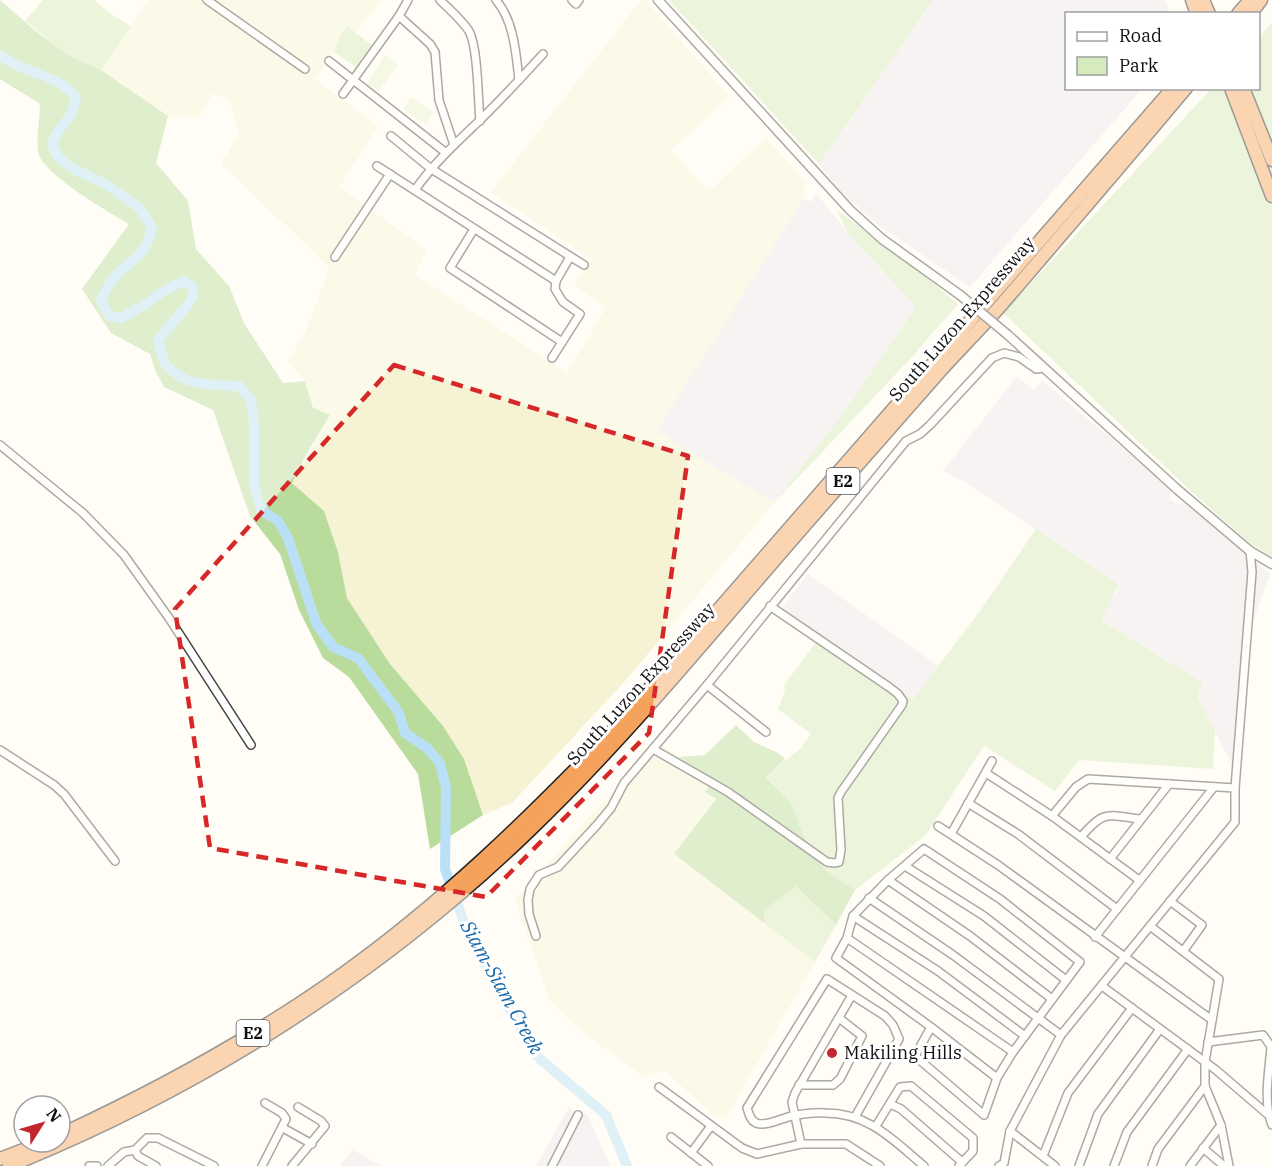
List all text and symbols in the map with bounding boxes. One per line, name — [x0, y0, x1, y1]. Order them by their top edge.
legend — [1065, 12, 1260, 90]
text: Road — [1119, 24, 1162, 47]
text: Park — [1119, 54, 1159, 77]
street label: South Luzon Expressway — [884, 231, 1040, 406]
road number: E2 — [826, 468, 860, 494]
street label: South Luzon Expressway — [562, 597, 720, 770]
water label: Siam-Siam Creek — [454, 914, 551, 1059]
road number: E2 — [236, 1020, 270, 1046]
place label: Makiling Hills — [844, 1041, 962, 1064]
marker: Makiling Hills — [825, 1046, 839, 1060]
north arrow — [12, 1094, 72, 1154]
text: N — [42, 1104, 66, 1126]

